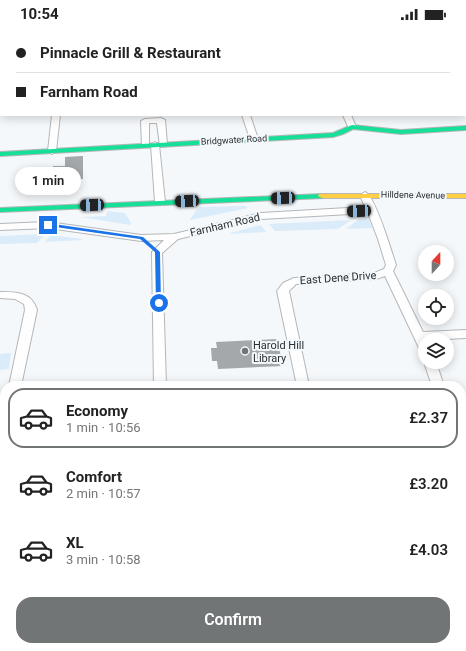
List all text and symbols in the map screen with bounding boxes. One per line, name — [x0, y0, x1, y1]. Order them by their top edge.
text: 10:54 — [20, 5, 59, 23]
text: Pinnacle Grill & Restaurant — [40, 44, 221, 62]
text: Farnham Road — [40, 83, 138, 101]
street label: Bridgwater Road — [201, 133, 267, 147]
callout: 1 min — [15, 167, 81, 195]
text: 1 min — [32, 173, 64, 188]
street label: Hilldene Avenue — [381, 189, 445, 201]
car — [271, 192, 295, 204]
car — [175, 194, 199, 208]
car — [80, 199, 104, 211]
car — [347, 205, 371, 217]
street label: Farnham Road — [189, 211, 261, 239]
route end — [39, 216, 57, 234]
north arrow — [418, 245, 454, 281]
map controls — [418, 245, 454, 369]
street label: East Dene Drive — [299, 269, 377, 287]
button: locate — [418, 289, 454, 325]
route start — [150, 294, 168, 312]
button: layers — [418, 333, 454, 369]
place label: Harold Hill Library — [253, 339, 304, 365]
marker: Harold Hill Library — [240, 346, 250, 356]
icon: car — [18, 400, 54, 436]
text: Economy — [66, 402, 128, 420]
text: £2.37 — [409, 409, 448, 427]
text: 1 min · 10:56 — [66, 420, 141, 435]
icon: car — [18, 466, 54, 502]
text: Comfort — [66, 468, 122, 486]
text: £3.20 — [409, 475, 448, 493]
text: 2 min · 10:57 — [66, 486, 141, 501]
icon: car — [18, 532, 54, 568]
text: XL — [66, 534, 84, 552]
text: £4.03 — [409, 541, 448, 559]
text: 3 min · 10:58 — [66, 552, 141, 567]
button: Confirm — [16, 597, 450, 643]

